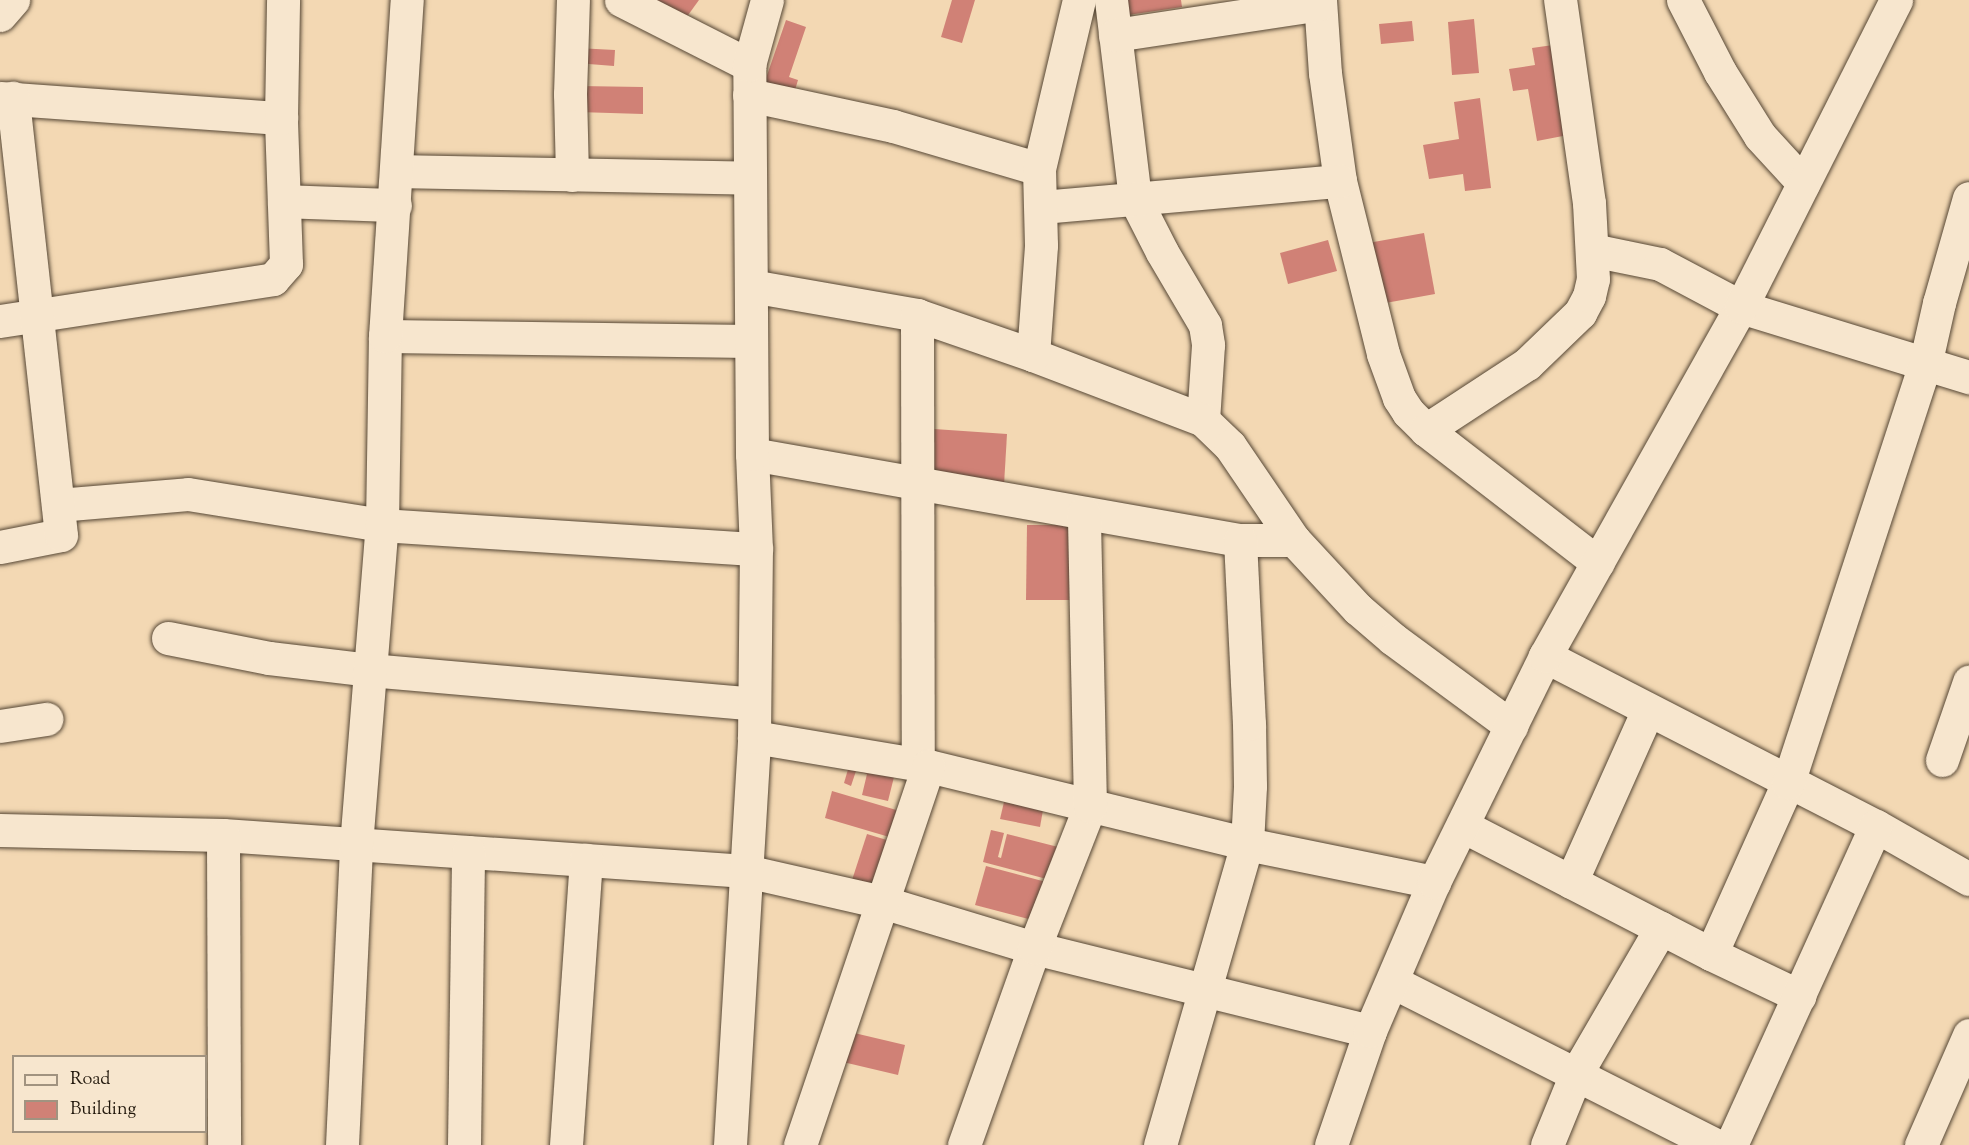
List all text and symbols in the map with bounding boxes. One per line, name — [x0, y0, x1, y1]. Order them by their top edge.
legend — [12, 1055, 207, 1133]
text: Road — [70, 1067, 110, 1093]
text: Building — [70, 1097, 136, 1123]

